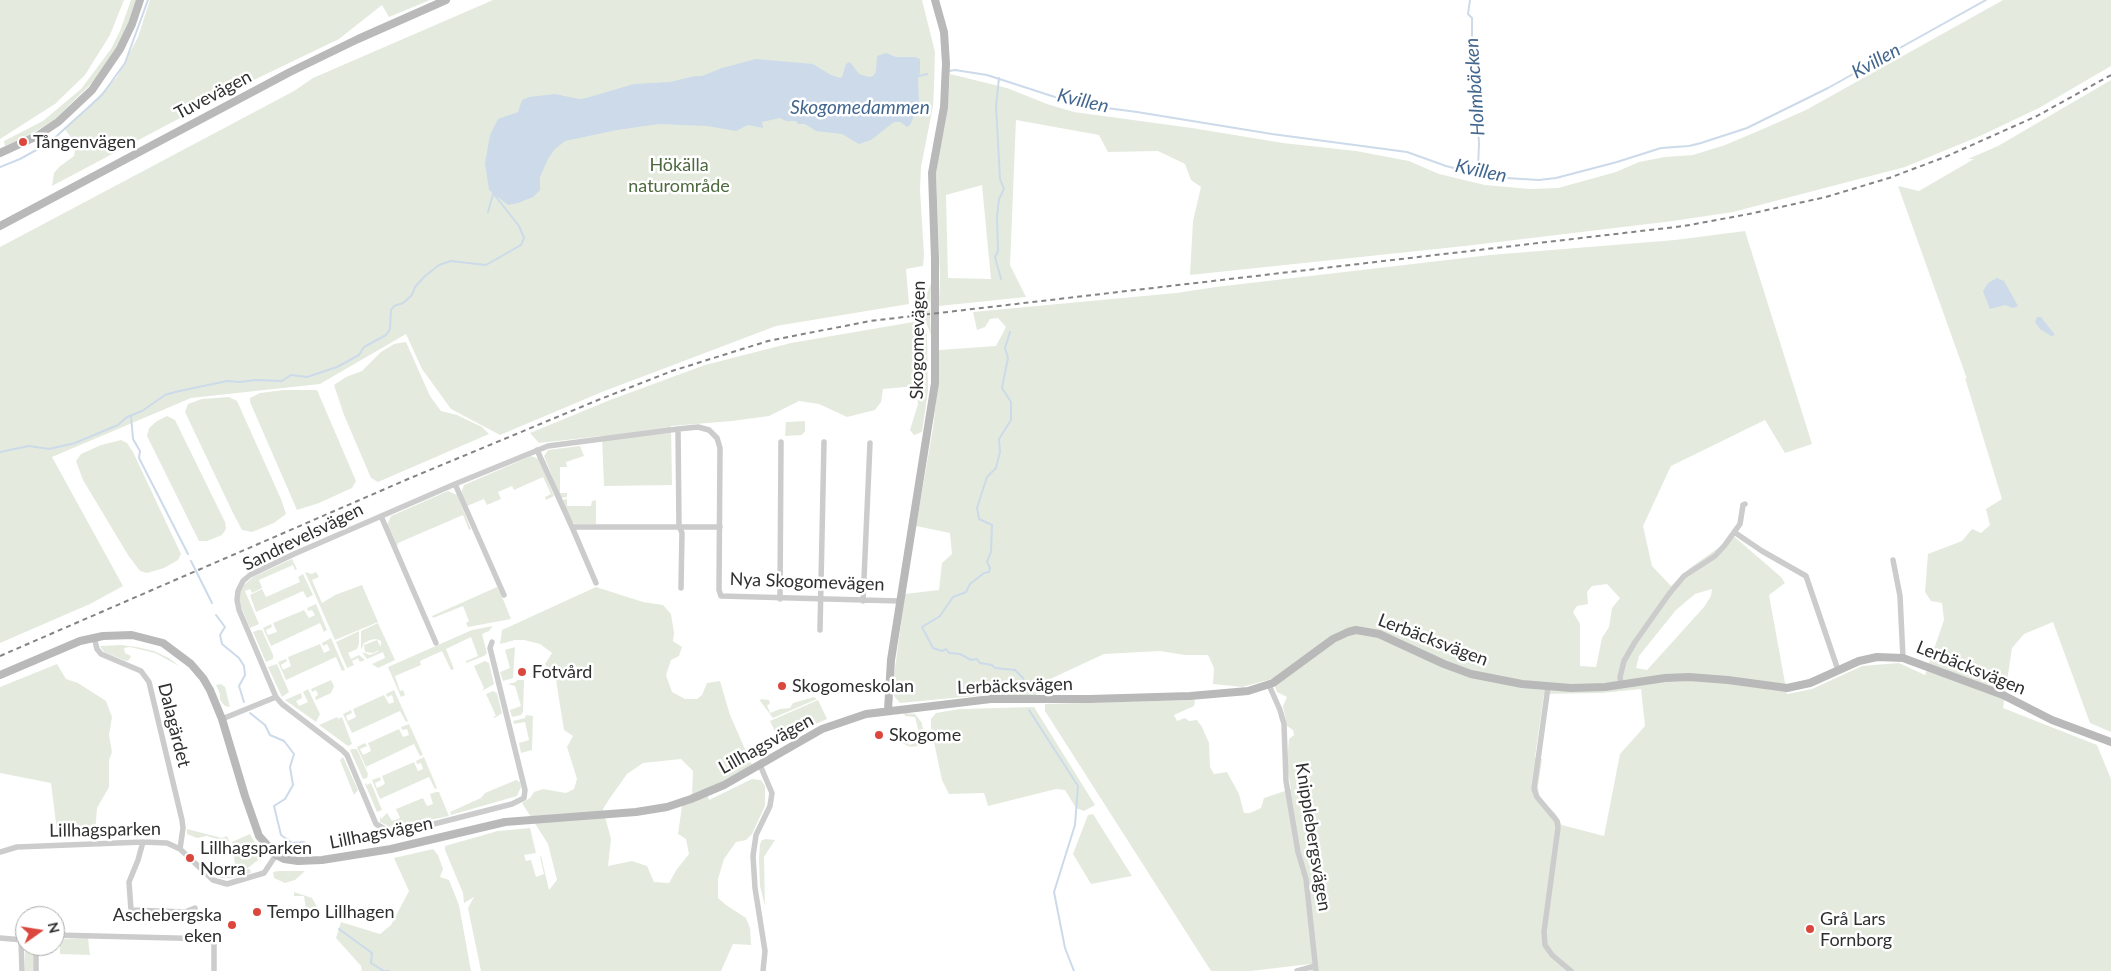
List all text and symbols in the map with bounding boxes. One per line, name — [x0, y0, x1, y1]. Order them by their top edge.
water label: Holmbäcken — [1460, 37, 1490, 137]
water label: Kvillen — [1848, 38, 1904, 84]
street label: Tuvevägen — [171, 66, 255, 124]
water label: Kvillen — [1055, 84, 1111, 118]
water label: Skogomedammen — [790, 97, 930, 119]
place label: Tångenvägen — [33, 131, 136, 153]
marker: Tångenvägen — [17, 136, 29, 148]
park label: Hökälla naturområde — [628, 154, 730, 196]
water label: Kvillen — [1453, 154, 1509, 188]
street label: Skogomevägen — [906, 280, 930, 400]
street label: Sandrevelsvägen — [239, 498, 367, 576]
street label: Nya Skogomevägen — [729, 569, 885, 595]
street label: Lerbäcksvägen — [1375, 609, 1491, 671]
street label: Lerbäcksvägen — [1913, 636, 2029, 700]
place label: Fotvård — [532, 661, 592, 683]
marker: Fotvård — [516, 666, 528, 678]
street label: Lerbäcksvägen — [957, 673, 1073, 699]
place label: Skogomeskolan — [792, 675, 914, 697]
marker: Skogomeskolan — [776, 680, 788, 692]
street label: Dalagärdet — [153, 681, 195, 769]
street label: Lillhagsvägen — [715, 709, 817, 779]
place label: Skogome — [889, 724, 961, 746]
marker: Skogome — [873, 729, 885, 741]
street label: Knipplebergsvägen — [1291, 761, 1335, 913]
street label: Lillhagsvägen — [327, 812, 435, 854]
street label: Lillhagsparken — [49, 818, 161, 842]
place label: Lillhagsparken Norra — [200, 837, 312, 880]
marker: Lillhagsparken Norra — [184, 852, 196, 864]
place label: Tempo Lillhagen — [267, 901, 394, 923]
place label: Aschebergska eken — [113, 904, 222, 946]
north arrow — [15, 906, 65, 956]
marker: Tempo Lillhagen — [251, 906, 263, 918]
place label: Grå Lars Fornborg — [1820, 908, 1892, 951]
marker: Aschebergska eken — [226, 919, 238, 931]
text: N — [45, 921, 64, 935]
marker: Grå Lars Fornborg — [1804, 923, 1816, 935]

